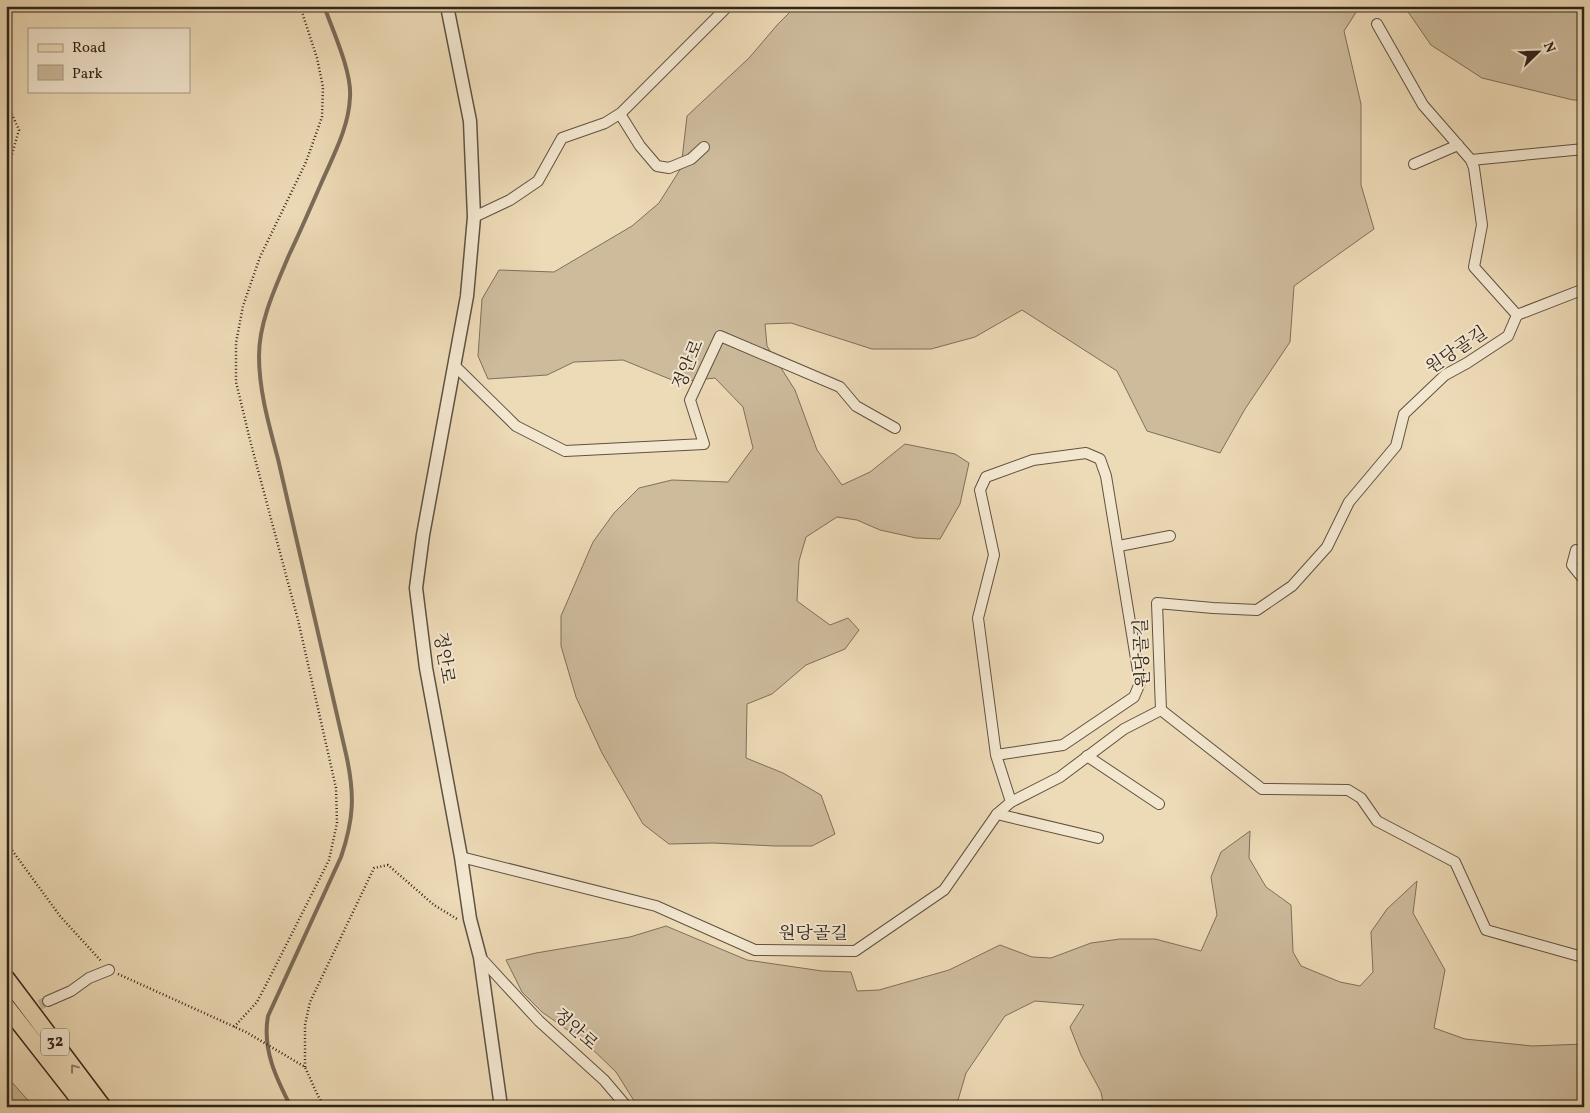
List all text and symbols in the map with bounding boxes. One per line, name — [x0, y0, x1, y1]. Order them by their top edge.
legend — [28, 28, 190, 92]
north arrow — [1512, 28, 1562, 78]
text: Road — [72, 38, 106, 59]
text: N — [1538, 39, 1559, 56]
text: Park — [72, 64, 103, 85]
street label: 원당골길 — [1421, 321, 1493, 381]
street label: 정안로 — [667, 336, 711, 394]
street label: 원당골길 — [1129, 618, 1157, 688]
street label: 정안로 — [427, 630, 459, 686]
street label: 원당골길 — [778, 922, 848, 947]
street label: 정안로 — [547, 1003, 603, 1057]
road number: 32 — [41, 1028, 69, 1056]
one-way arrow — [71, 1064, 80, 1074]

